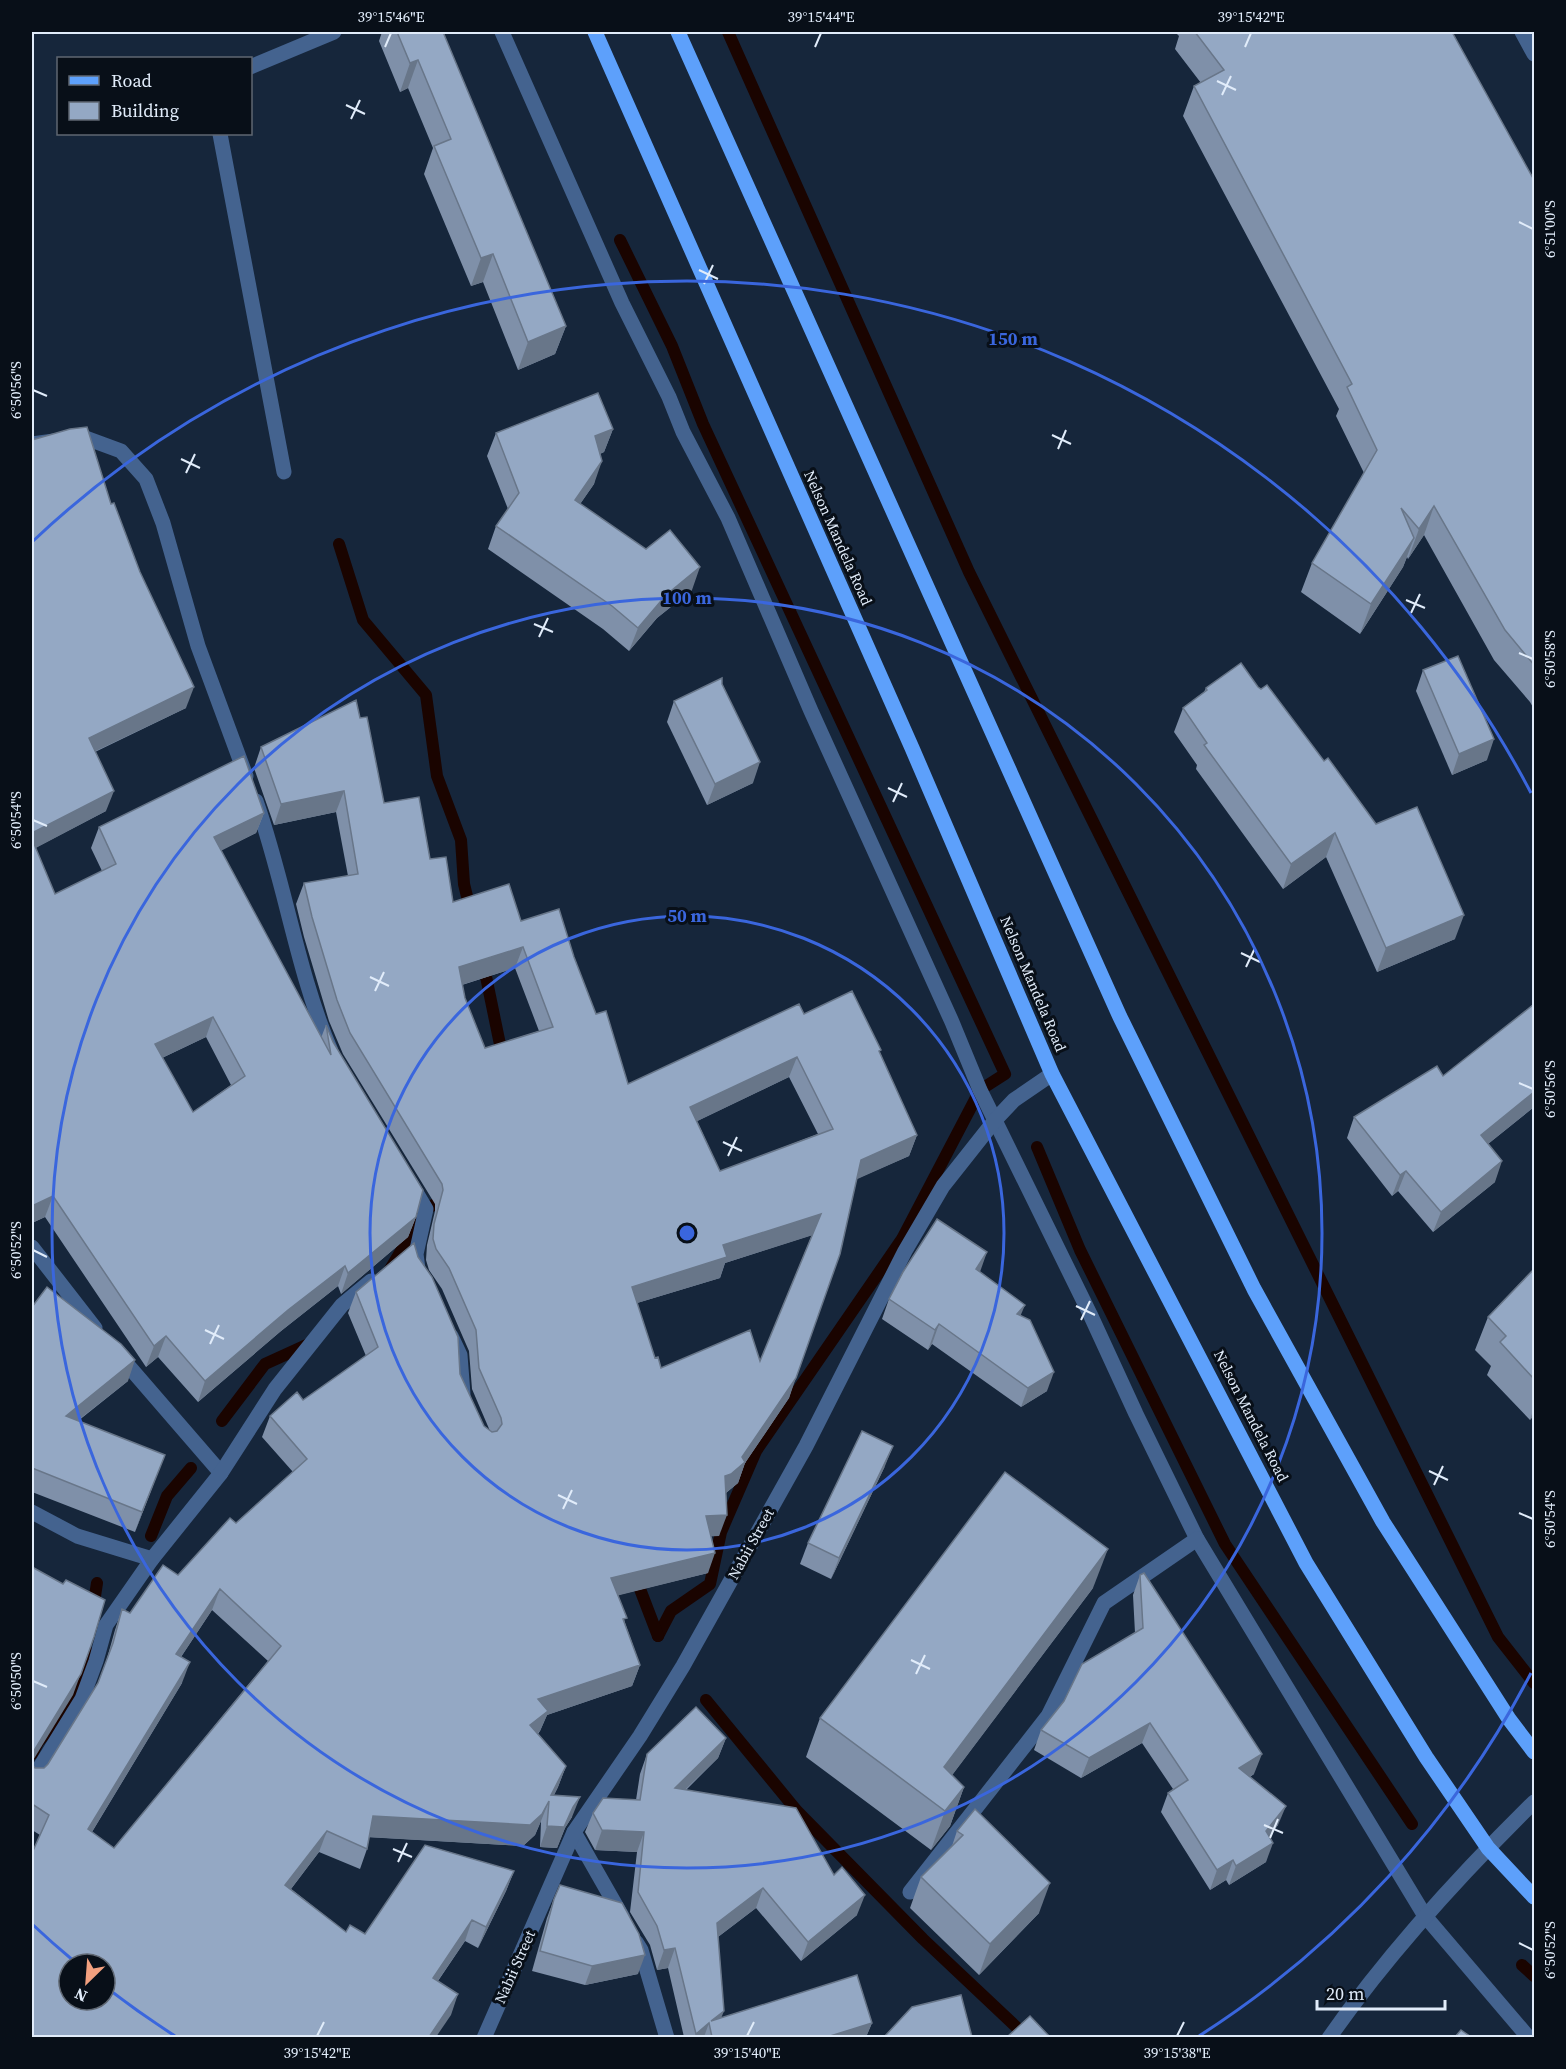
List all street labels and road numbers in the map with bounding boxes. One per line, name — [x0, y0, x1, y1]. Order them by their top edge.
street label: Nelson Mandela Road — [799, 467, 878, 609]
street label: Nelson Mandela Road — [995, 913, 1072, 1055]
street label: Nelson Mandela Road — [1209, 1346, 1294, 1486]
street label: Nabii Street — [722, 1504, 779, 1583]
street label: Nabii Street — [489, 1927, 540, 2007]

